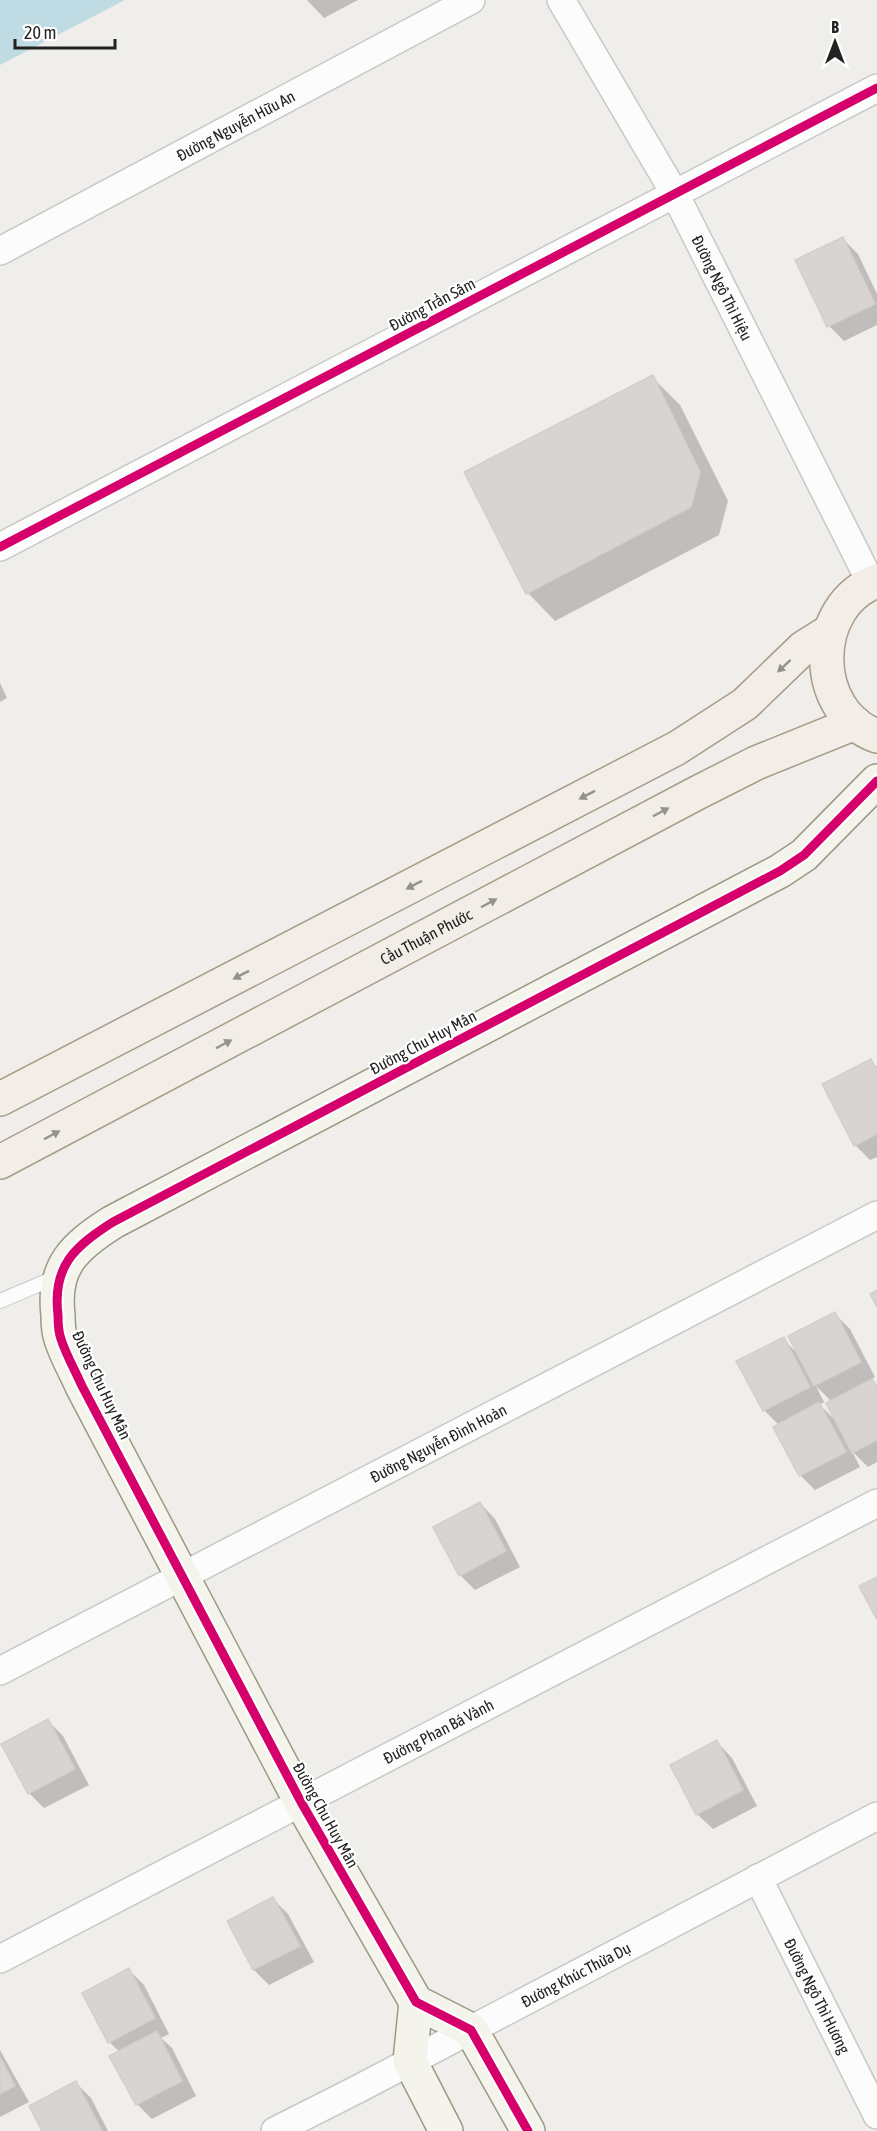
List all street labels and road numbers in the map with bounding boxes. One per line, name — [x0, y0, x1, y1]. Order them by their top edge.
street label: Đường Nguyễn Hữu An — [173, 87, 298, 164]
street label: Đường Ngô Thì Hiệu — [688, 232, 756, 343]
street label: Đường Trần Sâm — [386, 273, 478, 335]
street label: Cầu Thuận Phước — [377, 905, 475, 968]
street label: Đường Chu Huy Mân — [367, 1006, 480, 1078]
street label: Đường Chu Huy Mân — [68, 1328, 135, 1443]
street label: Đường Nguyễn Đình Hoàn — [367, 1400, 510, 1486]
street label: Đường Phan Bá Vành — [380, 1695, 496, 1767]
street label: Đường Chu Huy Mân — [289, 1759, 362, 1871]
street label: Đường Ngô Thì Hương — [781, 1935, 854, 2057]
street label: Đường Khúc Thừa Dụ — [518, 1938, 634, 2011]

